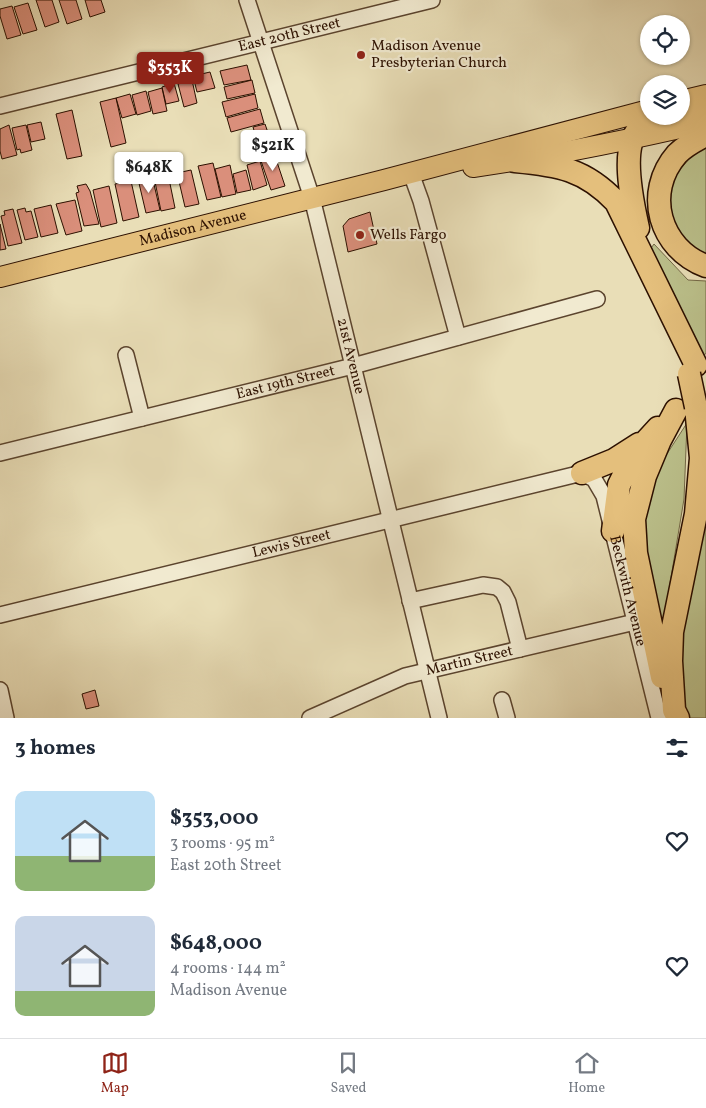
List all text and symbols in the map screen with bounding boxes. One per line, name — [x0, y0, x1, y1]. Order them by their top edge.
street label: East 20th Street — [236, 12, 343, 58]
map controls — [640, 15, 690, 125]
button: locate — [640, 15, 690, 65]
place label: Madison Avenue Presbyterian Church — [371, 36, 507, 74]
marker: Madison Avenue Presbyterian Church — [355, 49, 367, 61]
pin: $353K — [135, 52, 205, 94]
text: $353K — [148, 57, 192, 79]
button: layers — [640, 75, 690, 125]
pin: $521K — [238, 130, 308, 172]
text: $521K — [252, 135, 294, 157]
pin: $648K — [114, 152, 184, 194]
text: $648K — [125, 157, 173, 179]
street label: Madison Avenue — [137, 205, 249, 252]
place label: Wells Fargo — [370, 225, 446, 246]
marker: Wells Fargo — [354, 229, 366, 241]
street label: 21st Avenue — [331, 316, 370, 396]
street label: East 19th Street — [234, 360, 337, 405]
street label: Lewis Street — [250, 524, 333, 564]
street label: Beckwith Avenue — [604, 533, 651, 649]
street label: Martin Street — [424, 641, 515, 681]
text: 3 homes — [15, 734, 96, 763]
icon: filters — [663, 734, 691, 762]
text: $353,000 — [170, 804, 259, 833]
icon: home — [55, 811, 115, 871]
icon: heart — [663, 827, 691, 855]
text: 3 rooms · 95 m² — [170, 833, 275, 855]
text: East 20th Street — [170, 855, 282, 877]
text: $648,000 — [170, 929, 262, 958]
icon: home — [55, 936, 115, 996]
icon: heart — [663, 952, 691, 980]
text: 4 rooms · 144 m² — [170, 958, 286, 980]
text: Madison Avenue — [170, 980, 287, 1002]
tab: Map — [101, 1049, 129, 1098]
tab: Saved — [330, 1049, 367, 1098]
tab: Home — [568, 1049, 605, 1098]

